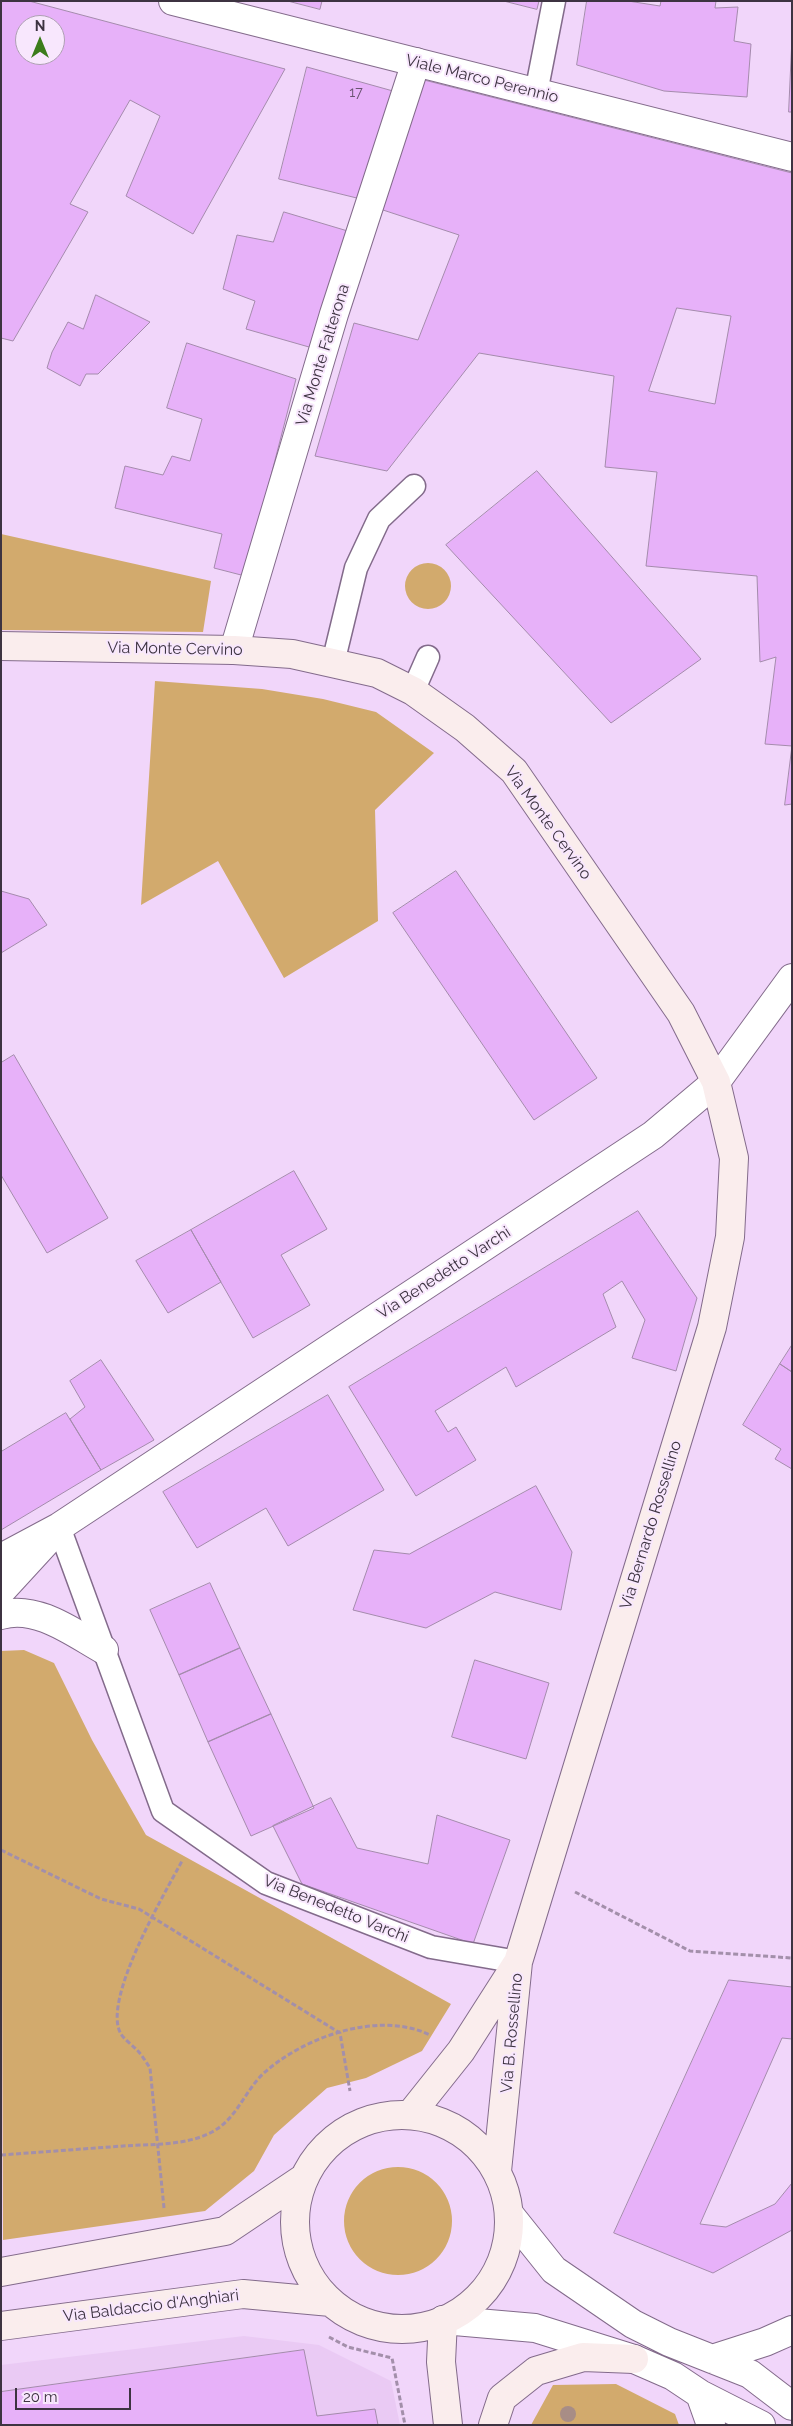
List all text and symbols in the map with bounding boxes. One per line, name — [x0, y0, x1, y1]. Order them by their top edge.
north arrow — [15, 15, 65, 65]
text: N — [35, 18, 45, 34]
street label: Viale Marco Perennio — [404, 51, 560, 107]
house number: 17 — [349, 85, 363, 101]
street label: Via Monte Falterona — [292, 282, 354, 428]
street label: Via Monte Cervino — [107, 638, 243, 660]
street label: Via Monte Cervino — [500, 763, 596, 883]
street label: Via Benedetto Varchi — [374, 1223, 514, 1323]
street label: Via Bernardo Rossellino — [616, 1438, 686, 1612]
street label: Via Benedetto Varchi — [261, 1871, 411, 1947]
street label: Via B. Rossellino — [497, 1972, 527, 2094]
street label: Via Baldaccio d'Anghiari — [62, 2286, 240, 2326]
scale bar — [18, 2378, 134, 2410]
text: 20 m — [23, 2388, 58, 2406]

